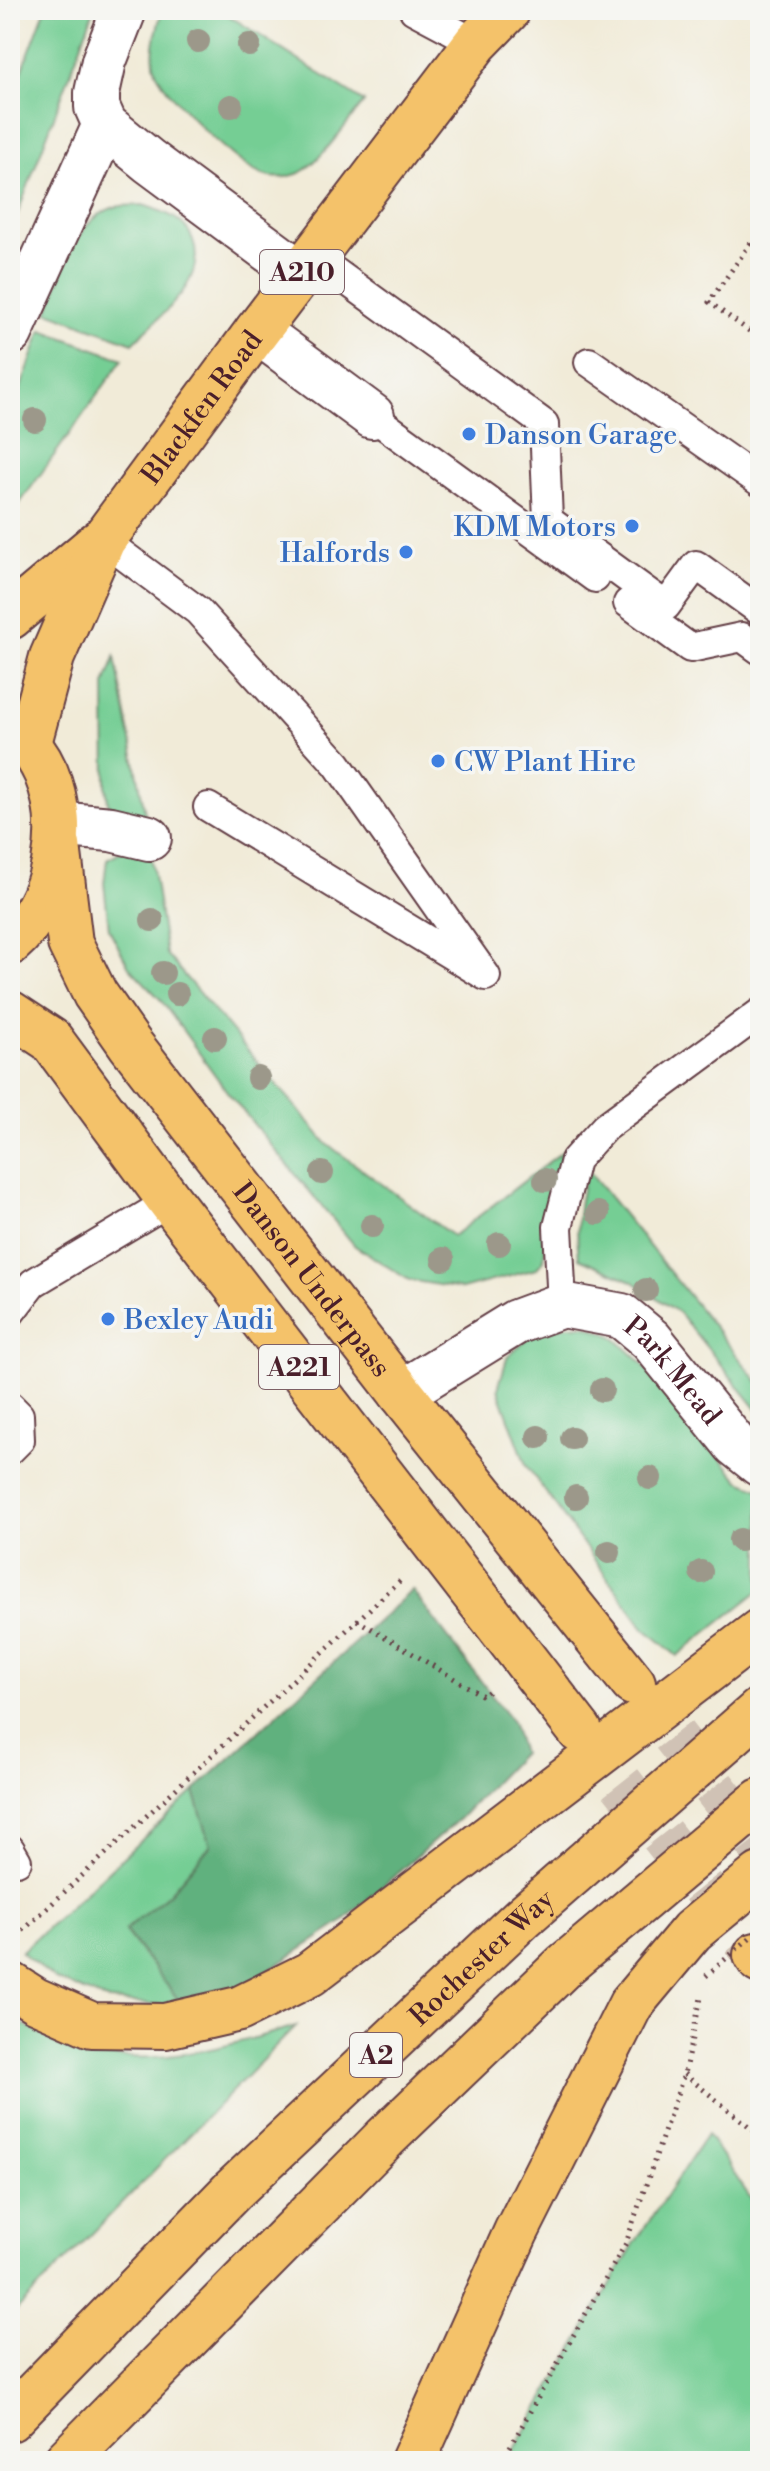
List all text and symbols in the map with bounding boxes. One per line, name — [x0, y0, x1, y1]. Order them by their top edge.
road number: A210 — [260, 250, 344, 294]
street label: Blackfen Road — [134, 324, 270, 492]
place label: Danson Garage — [485, 418, 677, 453]
marker: Danson Garage — [460, 425, 478, 443]
place label: KDM Motors — [453, 510, 616, 545]
marker: KDM Motors — [623, 517, 641, 535]
place label: Halfords — [280, 536, 390, 571]
marker: Halfords — [397, 543, 415, 561]
place label: CW Plant Hire — [454, 745, 636, 780]
marker: CW Plant Hire — [429, 752, 447, 770]
street label: Danson Underpass — [225, 1175, 398, 1384]
place label: Bexley Audi — [123, 1303, 274, 1338]
street label: Park Mead — [616, 1309, 729, 1433]
marker: Bexley Audi — [99, 1310, 117, 1328]
road number: A221 — [259, 1345, 339, 1389]
street label: Rochester Way — [402, 1882, 562, 2034]
road number: A2 — [350, 2033, 402, 2077]

